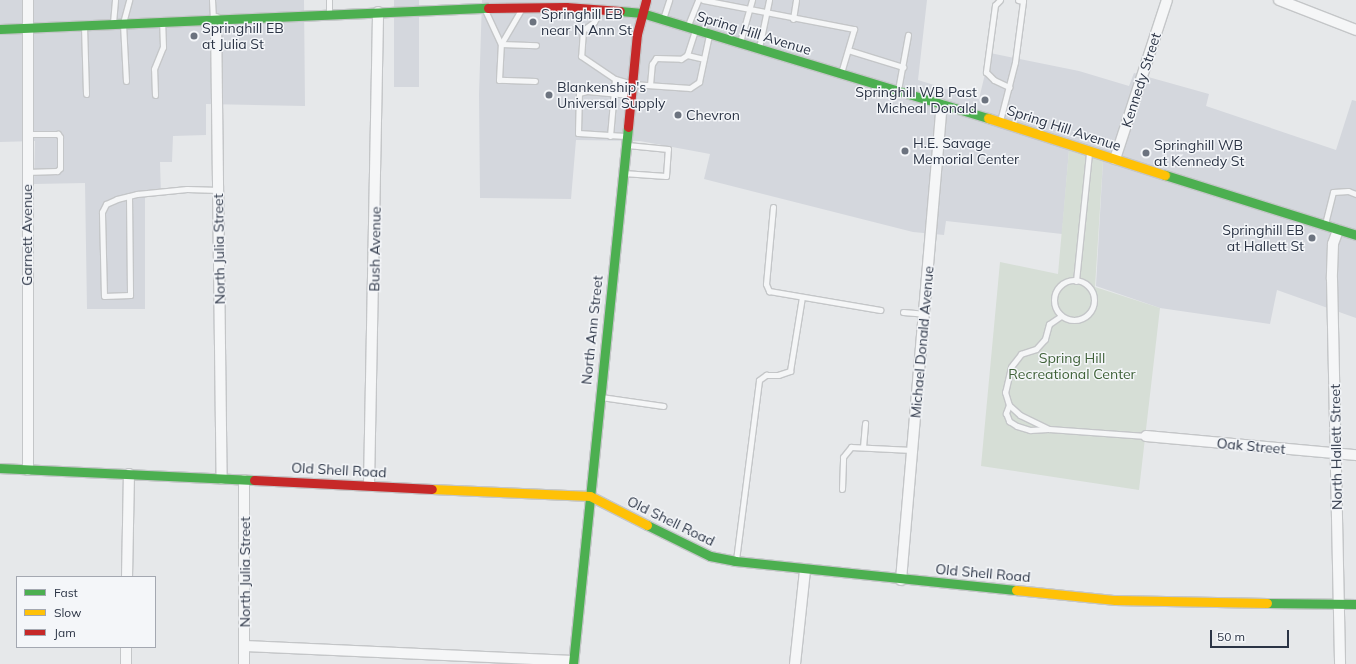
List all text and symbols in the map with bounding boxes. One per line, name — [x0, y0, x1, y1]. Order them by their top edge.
place label: Springhill EB near N Ann St — [541, 6, 632, 38]
street label: Spring Hill Avenue — [695, 8, 813, 58]
marker: Springhill EB near N Ann St — [528, 17, 538, 27]
place label: Springhill EB at Julia St — [202, 20, 284, 52]
marker: Springhill EB at Julia St — [189, 31, 199, 41]
street label: Kennedy Street — [1118, 31, 1164, 129]
place label: Blankenship's Universal Supply — [557, 79, 665, 112]
place label: Springhill WB Past Micheal Donald — [855, 84, 977, 116]
marker: Blankenship's Universal Supply — [544, 90, 554, 100]
marker: Springhill WB Past Micheal Donald — [980, 95, 990, 105]
street label: Spring Hill Avenue — [1005, 102, 1123, 154]
place label: Chevron — [686, 107, 740, 123]
marker: Chevron — [673, 110, 683, 120]
place label: H.E. Savage Memorial Center — [913, 135, 1019, 168]
place label: Springhill WB at Kennedy St — [1154, 137, 1244, 170]
marker: H.E. Savage Memorial Center — [900, 146, 910, 156]
marker: Springhill WB at Kennedy St — [1141, 148, 1151, 158]
street label: Garnett Avenue — [19, 184, 35, 286]
street label: North Julia Street — [210, 193, 228, 305]
street label: Bush Avenue — [366, 206, 384, 292]
place label: Springhill EB at Hallett St — [1222, 222, 1304, 254]
marker: Springhill EB at Hallett St — [1307, 233, 1317, 243]
street label: Michael Donald Avenue — [907, 265, 937, 419]
street label: North Ann Street — [578, 275, 606, 385]
park label: Spring Hill Recreational Center — [1008, 350, 1136, 382]
street label: North Hallett Street — [1327, 384, 1345, 510]
street label: Oak Street — [1216, 435, 1286, 457]
street label: Old Shell Road — [291, 459, 387, 481]
street label: Old Shell Road — [624, 493, 718, 549]
street label: North Julia Street — [237, 517, 253, 627]
street label: Old Shell Road — [935, 560, 1031, 586]
legend — [16, 576, 156, 648]
text: Fast — [54, 585, 78, 600]
text: Slow — [54, 605, 82, 620]
scale bar — [1212, 622, 1291, 648]
text: Jam — [54, 625, 76, 640]
text: 50 m — [1217, 629, 1245, 644]

